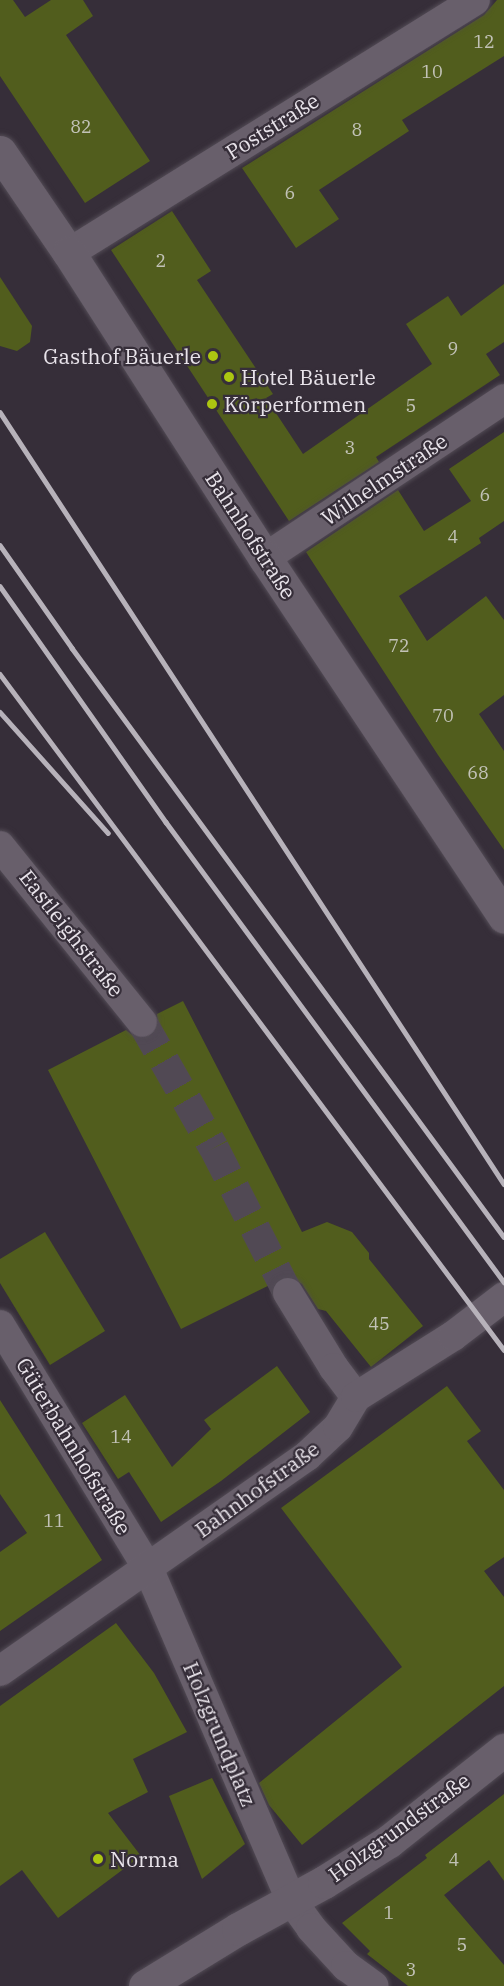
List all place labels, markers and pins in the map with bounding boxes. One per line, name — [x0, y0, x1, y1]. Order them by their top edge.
place label: Gasthof Bäuerle — [43, 343, 201, 369]
marker: Gasthof Bäuerle — [206, 349, 220, 363]
place label: Hotel Bäuerle — [241, 364, 376, 390]
marker: Hotel Bäuerle — [222, 370, 236, 384]
place label: Körperformen — [224, 391, 366, 417]
marker: Körperformen — [205, 397, 219, 411]
place label: Norma — [110, 1846, 179, 1872]
marker: Norma — [91, 1852, 105, 1866]

